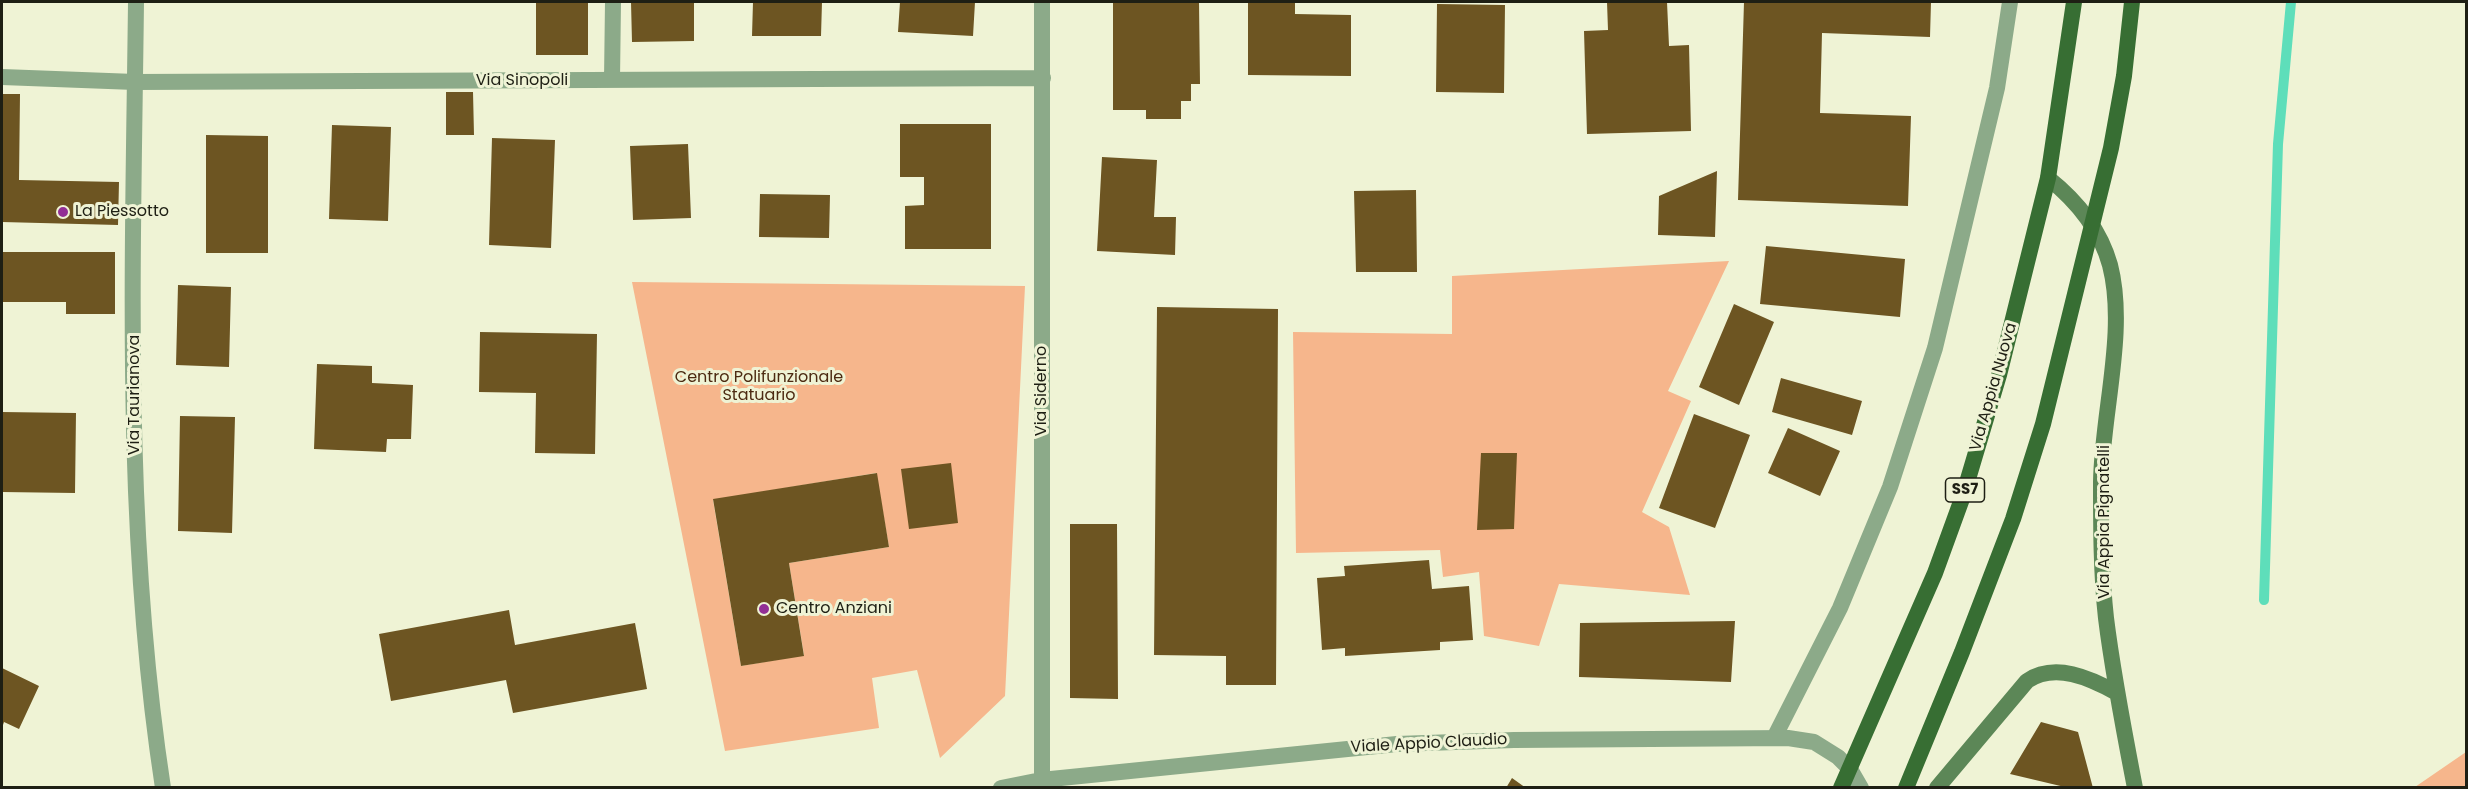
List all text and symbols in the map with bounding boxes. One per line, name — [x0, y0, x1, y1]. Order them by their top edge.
street label: Via Sinopoli — [476, 71, 568, 91]
place label: La Piessotto — [75, 202, 169, 222]
marker: La Piessotto — [56, 205, 70, 219]
street label: Via Appia Nuova — [1966, 321, 2022, 453]
street label: Via Taurianova — [125, 335, 145, 455]
street label: Via Siderno — [1032, 346, 1052, 436]
park label: Centro Polifunzionale Statuario — [675, 368, 843, 406]
street label: Via Appia Pignatelli — [2095, 445, 2115, 599]
road number: SS7 — [1946, 478, 1984, 502]
place label: Centro Anziani — [776, 599, 892, 619]
marker: Centro Anziani — [757, 602, 771, 616]
street label: Viale Appio Claudio — [1350, 730, 1508, 758]

